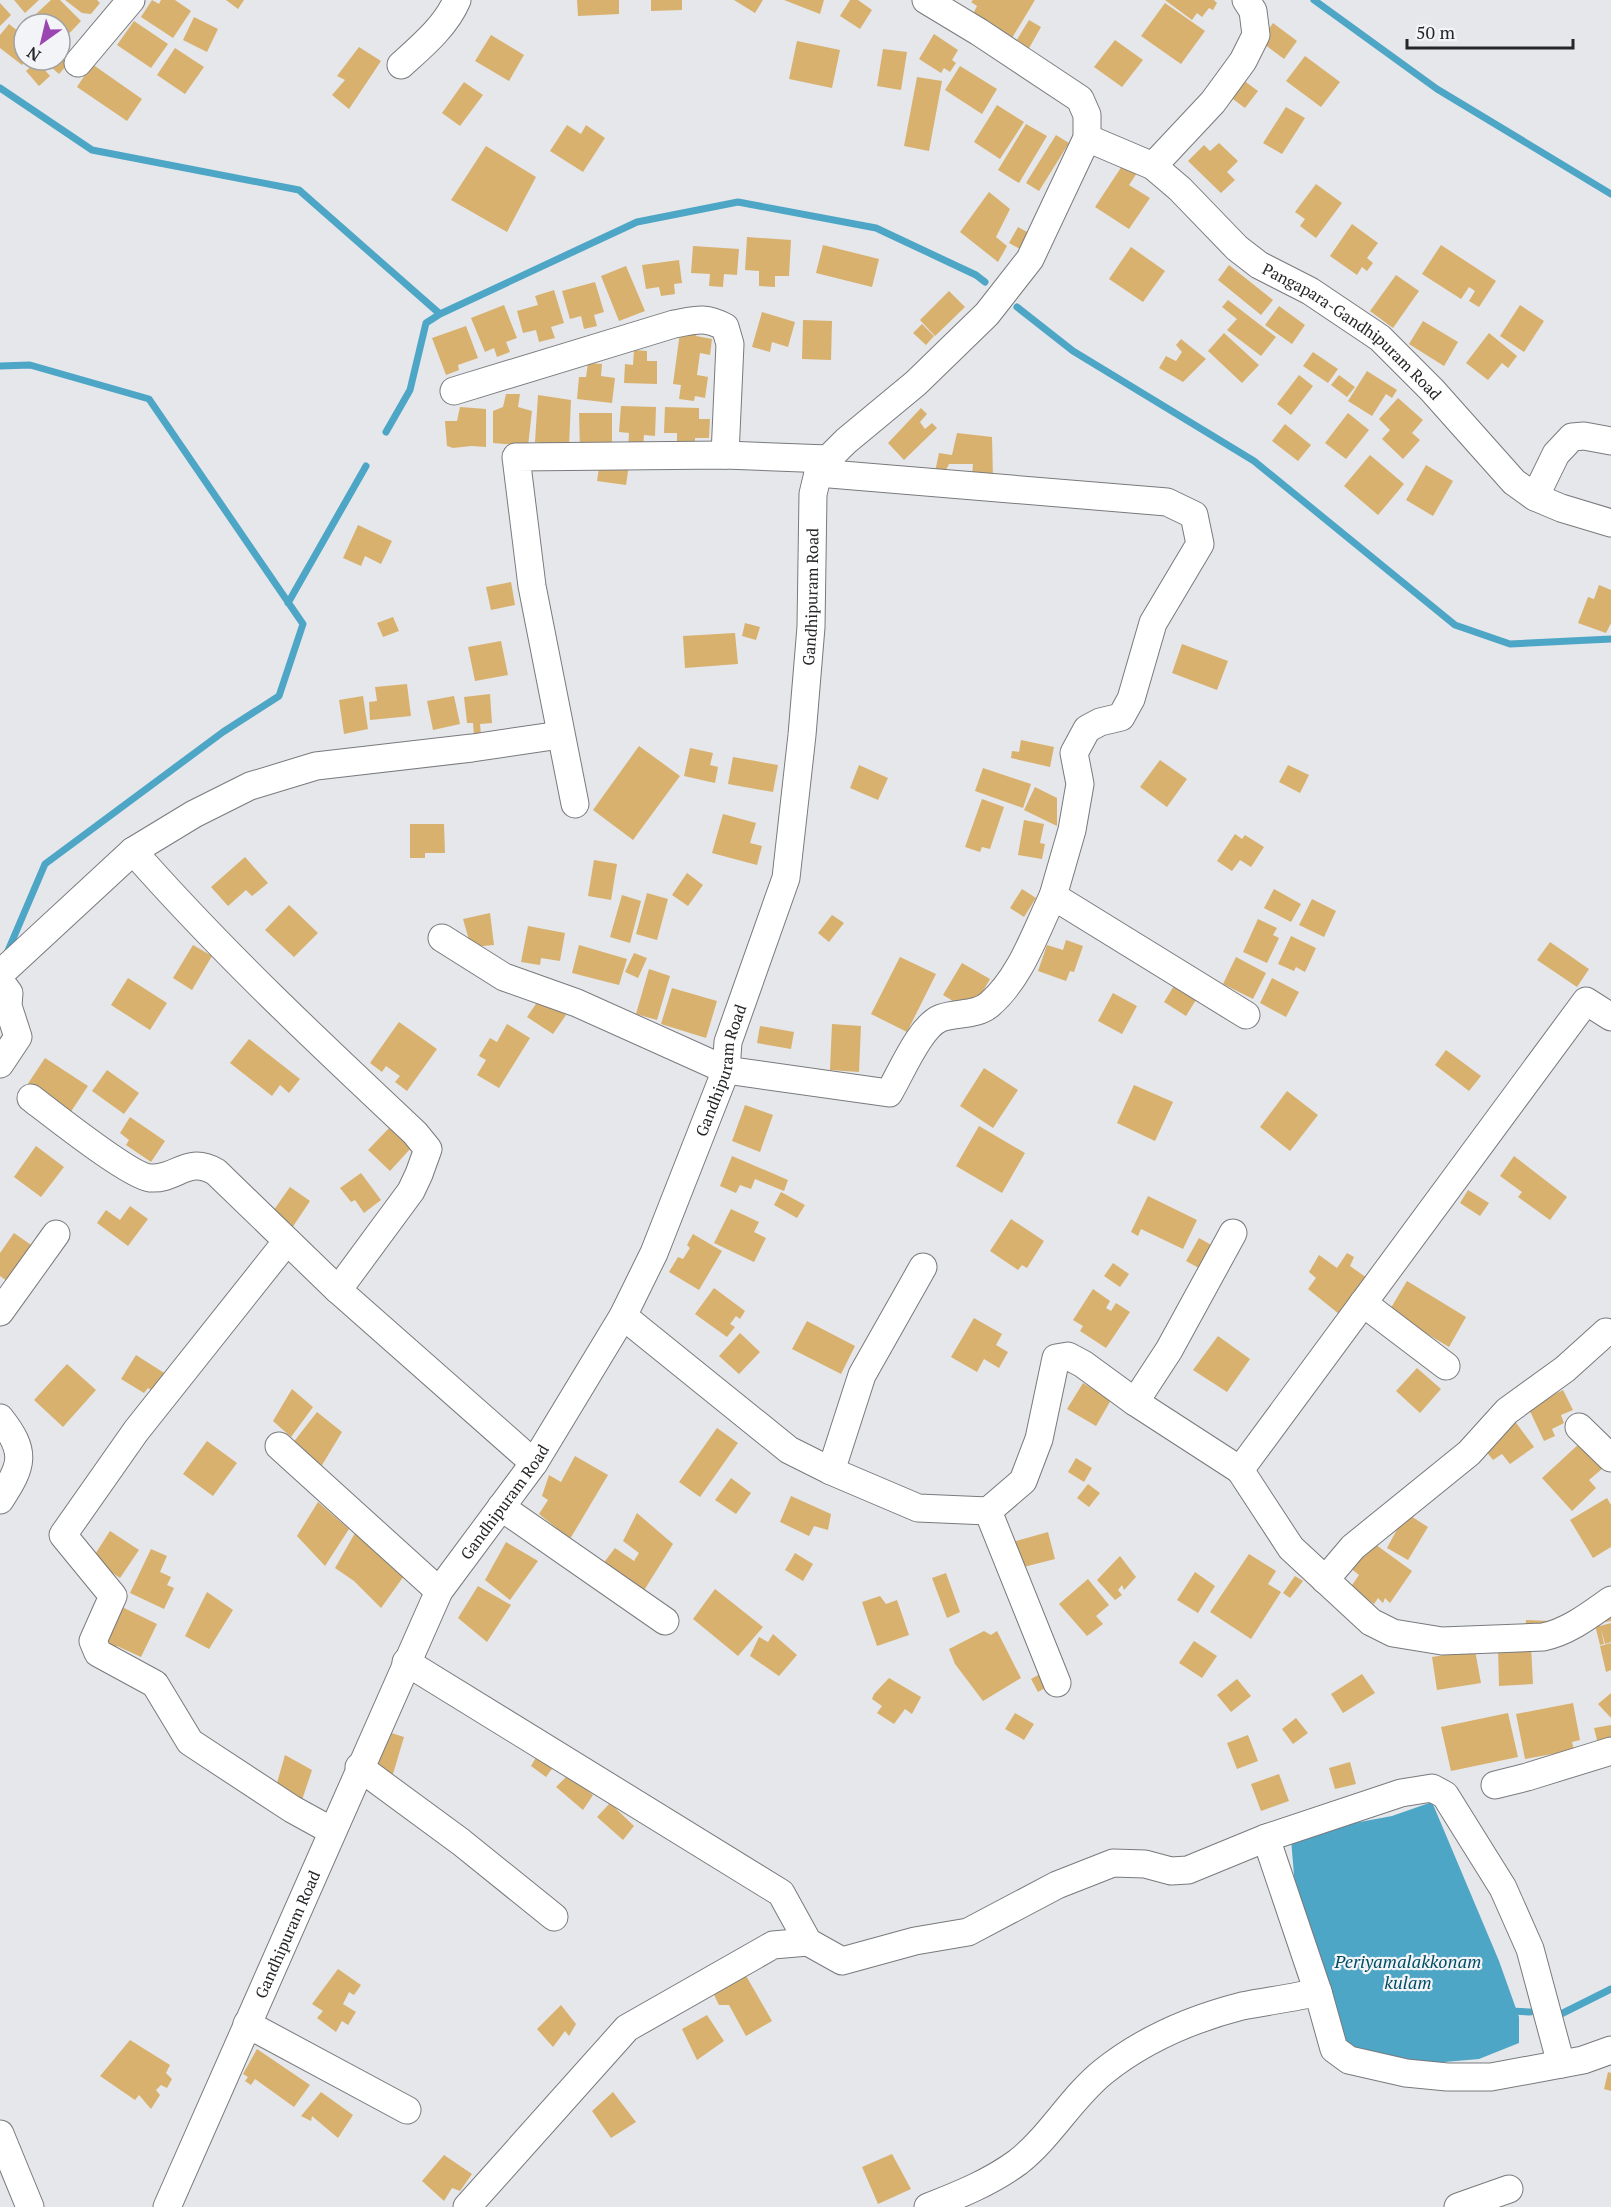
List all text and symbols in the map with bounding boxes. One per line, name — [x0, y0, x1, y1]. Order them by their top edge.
north arrow — [12, 12, 72, 72]
scale bar — [1407, 12, 1574, 50]
text: 50 m — [1416, 20, 1456, 44]
text: N — [22, 42, 45, 67]
street label: Pangapara-Gandhipuram Road — [1259, 258, 1447, 405]
street label: Gandhipuram Road — [797, 528, 823, 666]
street label: Gandhipuram Road — [690, 1001, 752, 1139]
street label: Gandhipuram Road — [455, 1440, 554, 1564]
street label: Gandhipuram Road — [250, 1867, 325, 2002]
water label: Periyamalakkonam kulam — [1334, 1949, 1481, 1994]

